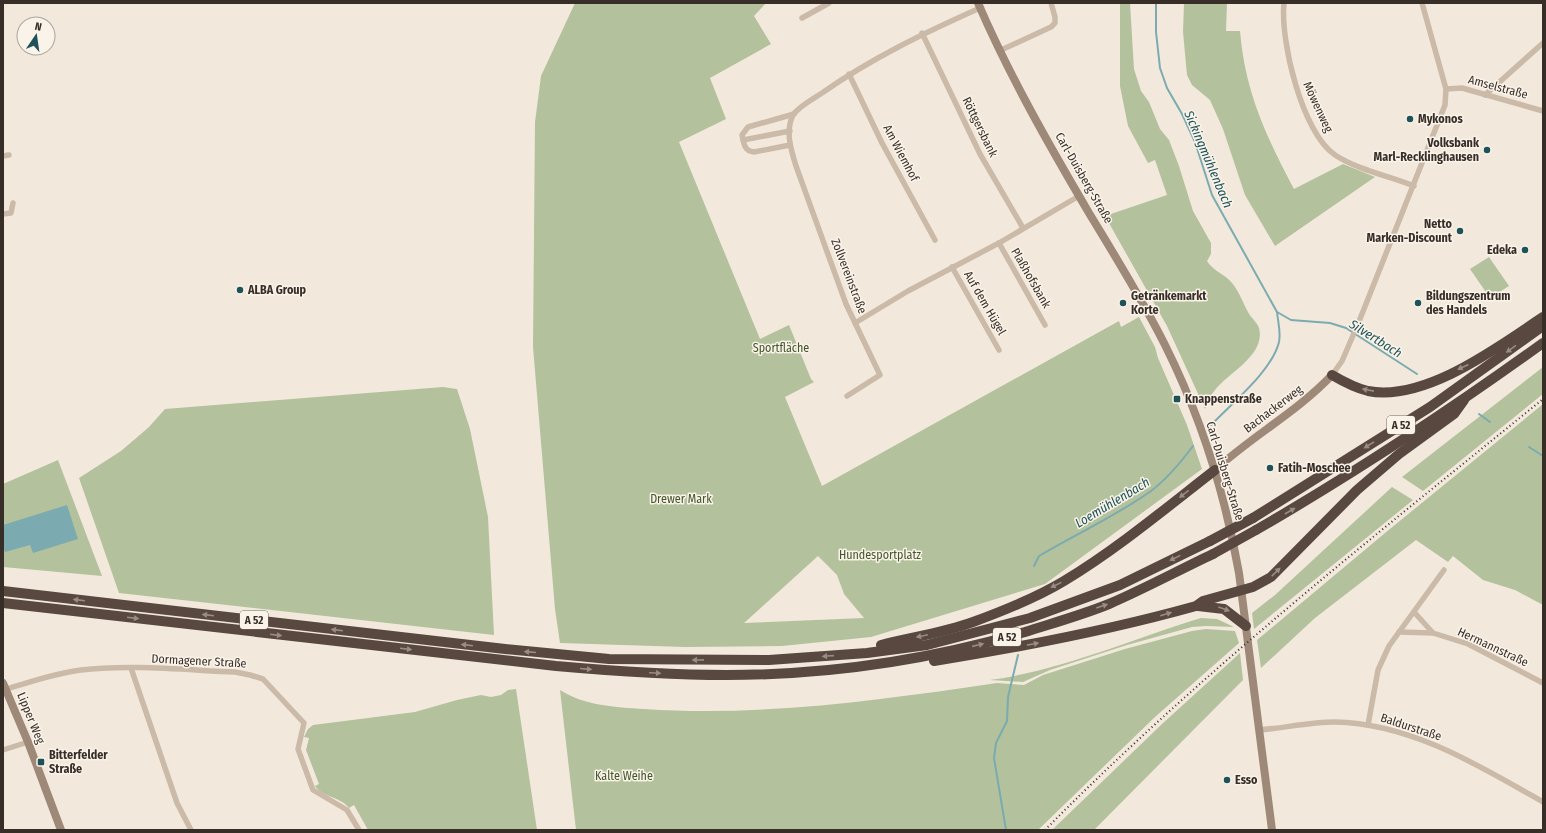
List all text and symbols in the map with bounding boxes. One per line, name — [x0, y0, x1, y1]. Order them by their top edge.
north arrow — [16, 16, 56, 56]
text: N — [33, 20, 43, 34]
street label: Amselstraße — [1467, 72, 1529, 102]
street label: Möwenweg — [1300, 79, 1336, 135]
street label: Röttgersbank — [959, 95, 1001, 160]
water label: Sickingmühlenbach — [1181, 107, 1236, 210]
place label: Mykonos — [1418, 112, 1463, 126]
marker: Mykonos — [1405, 114, 1415, 124]
street label: Am Wiemhof — [880, 122, 922, 185]
street label: Carl-Duisberg-Straße — [1052, 130, 1116, 226]
place label: Volksbank Marl-Recklinghausen — [1374, 136, 1480, 164]
marker: Volksbank Marl-Recklinghausen — [1482, 145, 1492, 155]
place label: Netto Marken-Discount — [1367, 217, 1453, 245]
marker: Netto Marken-Discount — [1455, 226, 1465, 236]
street label: Zollvereinstraße — [828, 236, 870, 316]
place label: Edeka — [1487, 243, 1517, 257]
street label: Plaßhofsbank — [1008, 245, 1054, 311]
marker: Edeka — [1520, 245, 1530, 255]
street label: Auf dem Hügel — [961, 268, 1009, 338]
place label: ALBA Group — [247, 283, 307, 297]
marker: ALBA Group — [235, 285, 245, 295]
place label: Getränkemarkt Korte — [1131, 289, 1207, 317]
place label: Bildungszentrum des Handels — [1426, 289, 1510, 317]
marker: Getränkemarkt Korte — [1118, 298, 1128, 308]
marker: Bildungszentrum des Handels — [1413, 298, 1423, 308]
water label: Silvertbach — [1346, 316, 1405, 361]
park label: Sportfläche — [753, 341, 809, 355]
one-way arrow — [1506, 344, 1517, 353]
one-way arrow — [1457, 364, 1468, 370]
street label: Bachackerweg — [1241, 382, 1305, 436]
one-way arrow — [1362, 387, 1374, 393]
place label: Knappenstraße — [1185, 392, 1262, 406]
marker: Knappenstraße — [1172, 394, 1182, 404]
road number: A 52 — [1387, 416, 1415, 434]
street label: Carl-Duisberg-Straße — [1203, 420, 1247, 522]
one-way arrow — [1363, 442, 1375, 449]
place label: Fatih-Moschee — [1278, 461, 1351, 475]
marker: Fatih-Moschee — [1265, 463, 1275, 473]
water label: Loemühlenbach — [1072, 474, 1152, 531]
one-way arrow — [1179, 489, 1190, 498]
park label: Drewer Mark — [650, 492, 712, 506]
one-way arrow — [1284, 507, 1296, 514]
park label: Hundesportplatz — [839, 548, 921, 562]
one-way arrow — [1170, 555, 1181, 561]
one-way arrow — [1271, 568, 1281, 577]
one-way arrow — [1050, 582, 1061, 588]
one-way arrow — [73, 597, 85, 603]
one-way arrow — [1096, 603, 1108, 609]
one-way arrow — [1218, 607, 1230, 613]
road number: A 52 — [240, 611, 268, 629]
one-way arrow — [1160, 611, 1172, 617]
one-way arrow — [202, 612, 214, 618]
one-way arrow — [127, 615, 139, 621]
street label: Hermannstraße — [1455, 625, 1531, 669]
one-way arrow — [331, 627, 343, 633]
road number: A 52 — [993, 628, 1021, 646]
one-way arrow — [270, 631, 282, 638]
one-way arrow — [915, 634, 928, 640]
one-way arrow — [1027, 640, 1039, 646]
one-way arrow — [972, 641, 984, 647]
one-way arrow — [460, 642, 473, 648]
one-way arrow — [400, 646, 412, 653]
one-way arrow — [524, 648, 536, 655]
street label: Dormagener Straße — [151, 652, 247, 670]
one-way arrow — [822, 652, 834, 659]
one-way arrow — [691, 657, 704, 663]
one-way arrow — [580, 665, 592, 672]
one-way arrow — [649, 670, 662, 676]
street label: Lipper Weg — [14, 690, 48, 746]
street label: Baldurstraße — [1379, 711, 1443, 743]
place label: Bitterfelder Straße — [49, 748, 108, 776]
marker: Bitterfelder Straße — [36, 757, 46, 767]
park label: Kalte Weihe — [595, 769, 653, 783]
place label: Esso — [1235, 773, 1258, 787]
marker: Esso — [1222, 775, 1232, 785]

